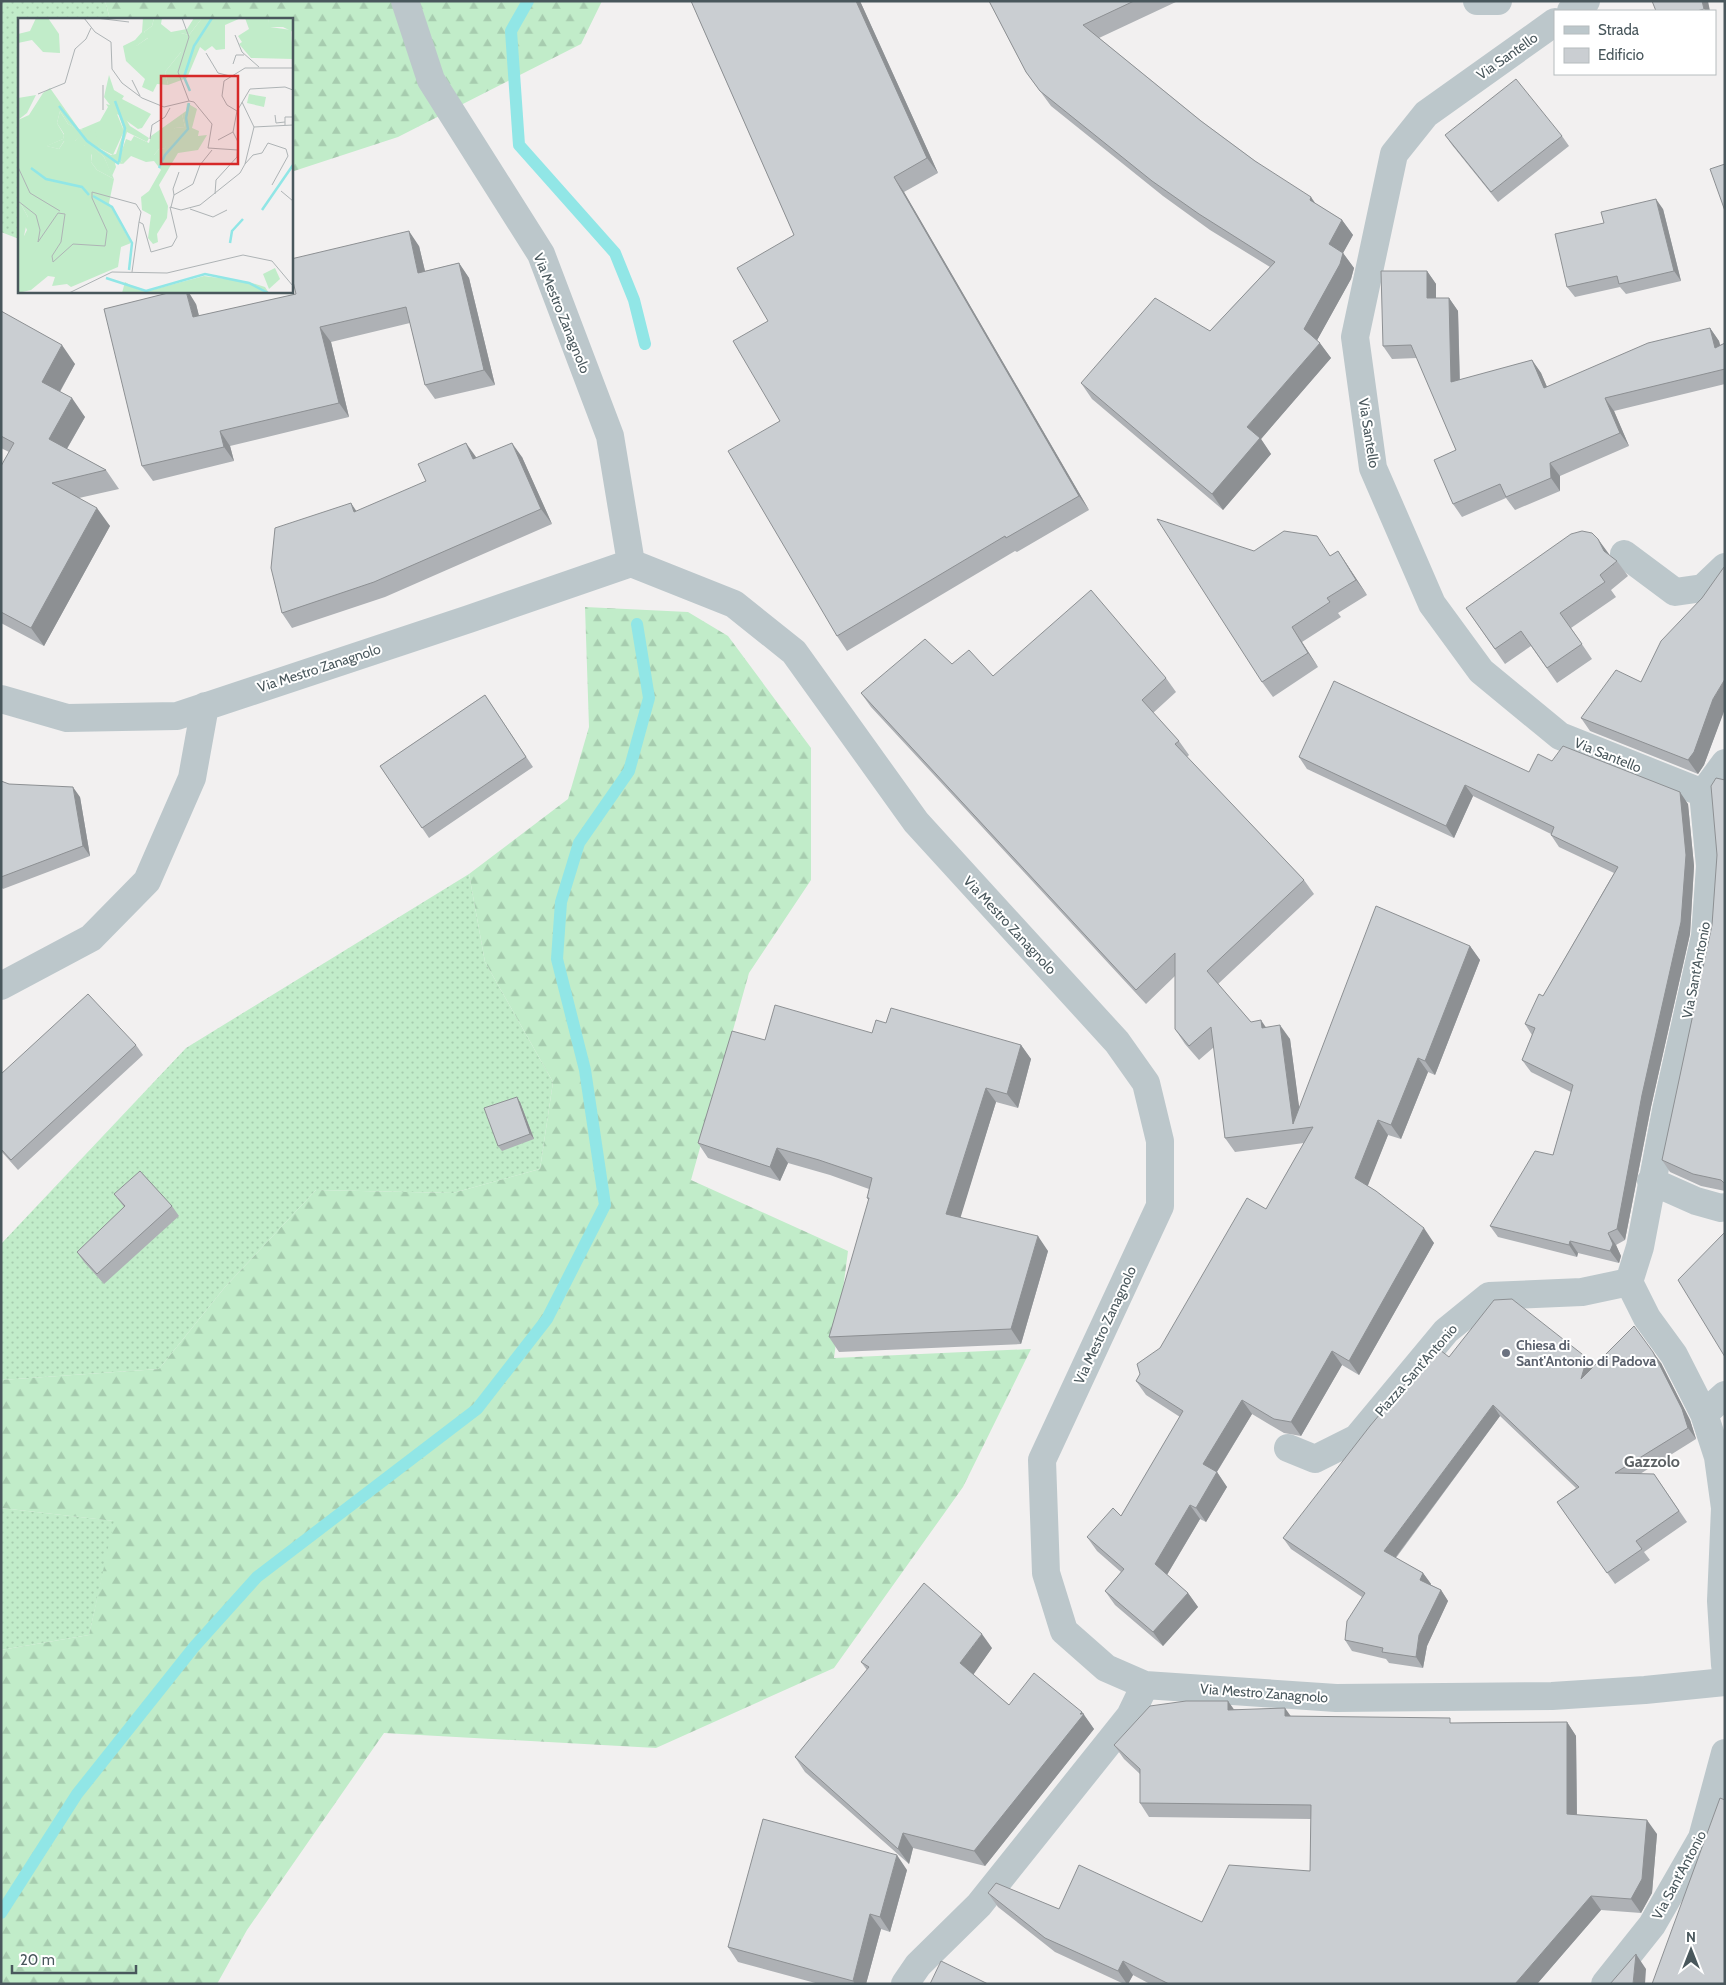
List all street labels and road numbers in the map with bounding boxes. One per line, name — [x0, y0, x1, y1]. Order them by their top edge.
street label: Via Santello — [1473, 28, 1541, 84]
street label: Via Mestro Zanagnolo — [530, 250, 594, 376]
street label: Via Santello — [1355, 397, 1383, 470]
street label: Via Mestro Zanagnolo — [255, 640, 383, 696]
street label: Via Santello — [1572, 733, 1644, 777]
street label: Via Mestro Zanagnolo — [960, 872, 1061, 978]
street label: Via Sant'Antonio — [1678, 920, 1714, 1020]
street label: Via Mestro Zanagnolo — [1070, 1263, 1140, 1387]
street label: Piazza Sant'Antonio — [1371, 1320, 1461, 1420]
street label: Via Mestro Zanagnolo — [1199, 1680, 1329, 1706]
street label: Via Sant'Antonio — [1648, 1827, 1710, 1923]

